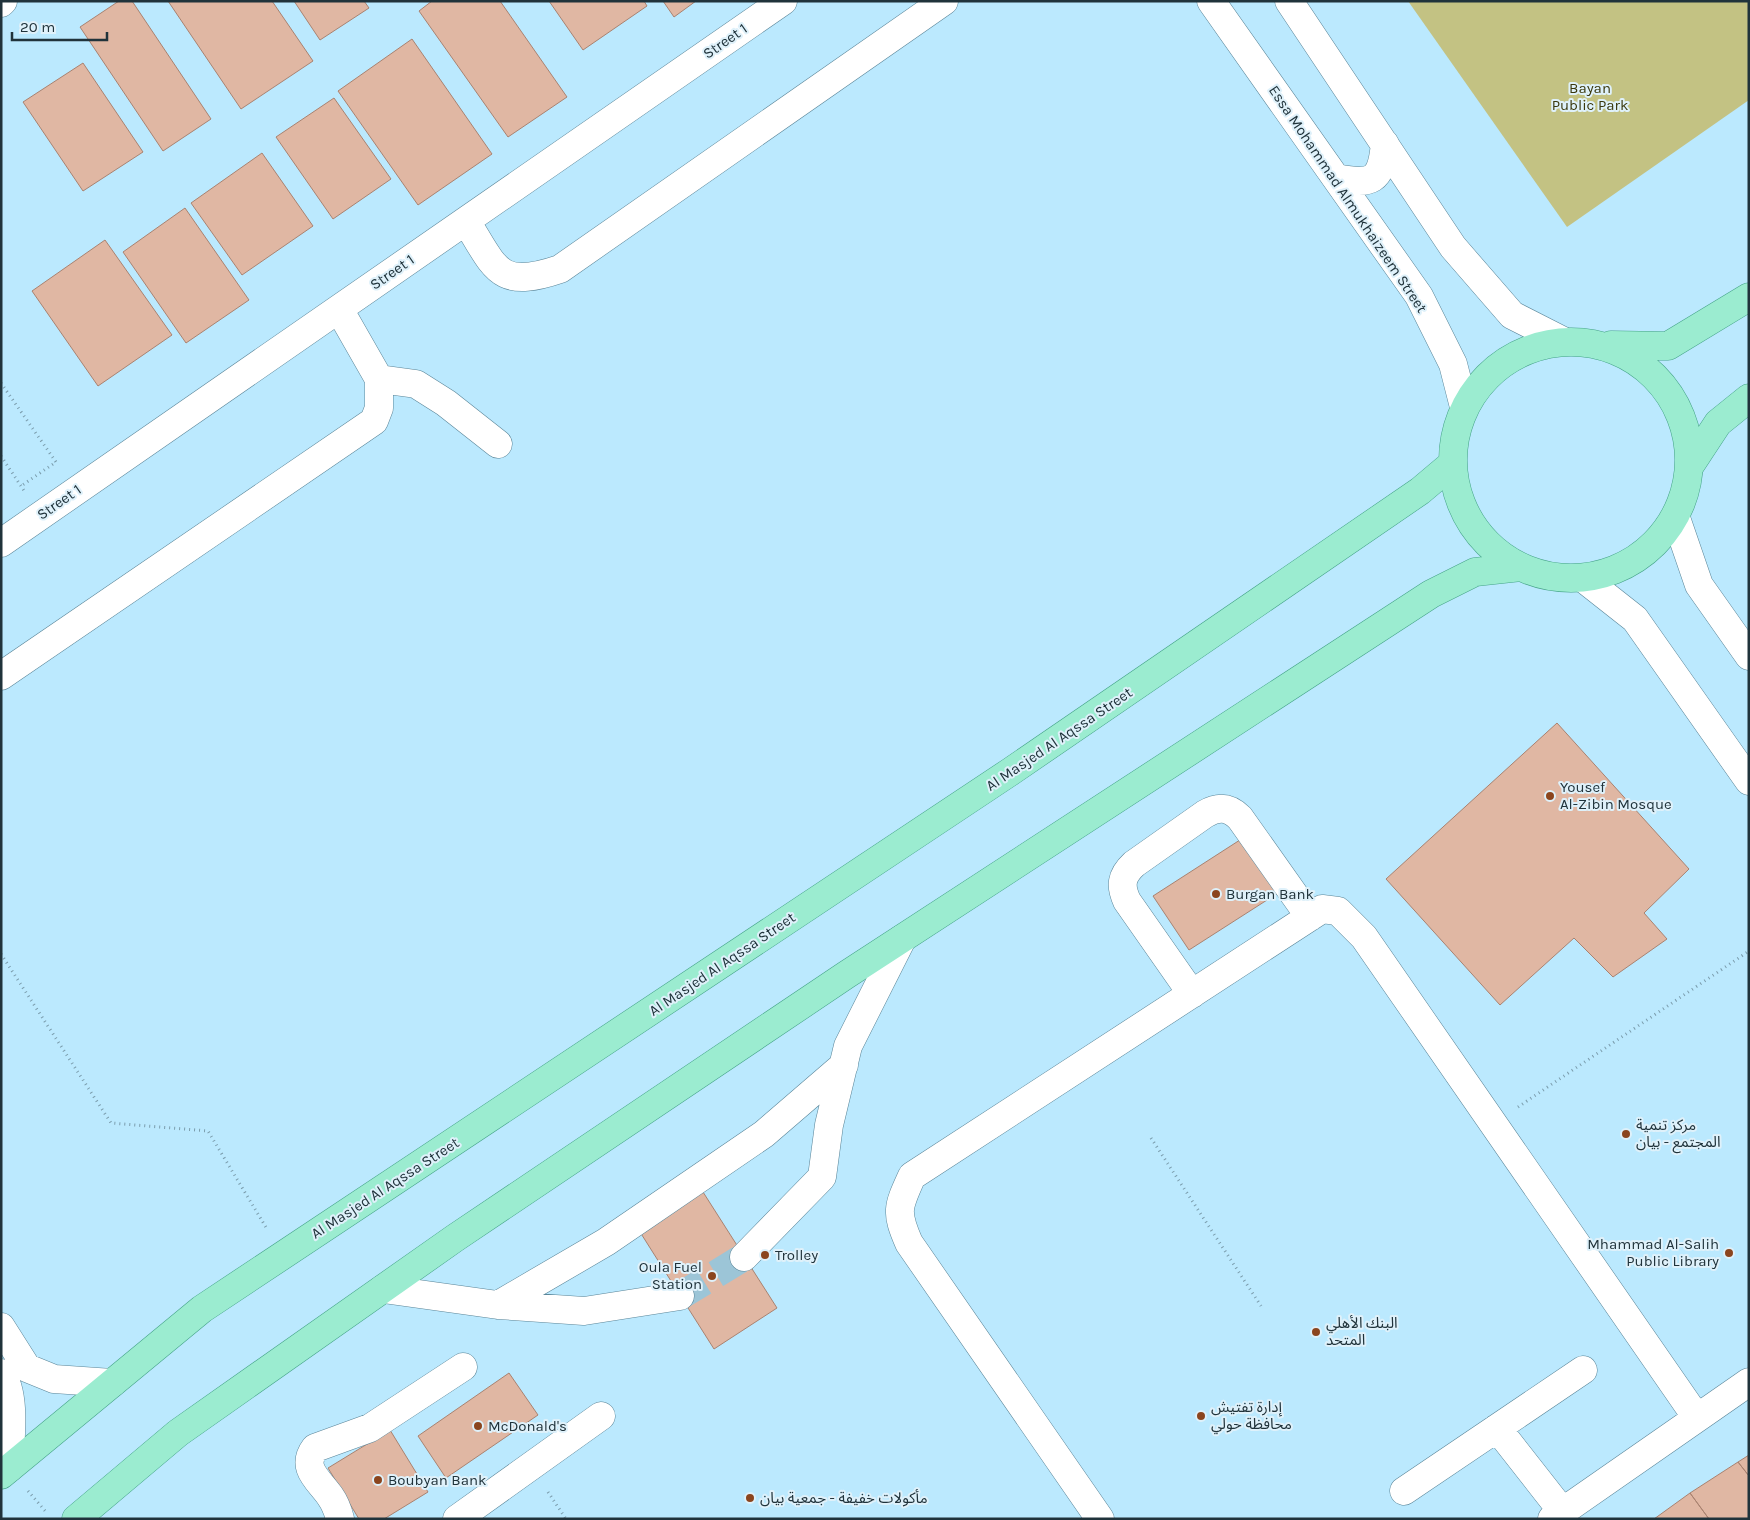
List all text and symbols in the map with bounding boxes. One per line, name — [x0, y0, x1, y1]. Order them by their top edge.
scale bar — [12, 10, 108, 42]
text: 20 m — [20, 18, 55, 36]
street label: Street 1 — [699, 19, 751, 63]
park label: Bayan Public Park — [1552, 79, 1628, 114]
street label: Essa Mohammad Almukhaizeem Street — [1265, 82, 1431, 316]
street label: Street 1 — [366, 250, 418, 294]
street label: Street 1 — [33, 480, 85, 524]
street label: Al Masjed Al Aqssa Street — [982, 683, 1136, 795]
place label: Yousef Al-Zibin Mosque — [1560, 778, 1672, 813]
marker: Yousef Al-Zibin Mosque — [1544, 790, 1556, 802]
place label: Burgan Bank — [1226, 885, 1314, 903]
marker: Burgan Bank — [1210, 888, 1222, 900]
street label: Al Masjed Al Aqssa Street — [645, 908, 799, 1020]
place label: مركز تنمية المجتمع - بيان — [1636, 1116, 1721, 1154]
marker: مركز تنمية المجتمع - بيان — [1620, 1128, 1632, 1140]
street label: Al Masjed Al Aqssa Street — [308, 1133, 463, 1243]
place label: Mhammad Al-Salih Public Library — [1587, 1235, 1719, 1270]
place label: Trolley — [775, 1246, 818, 1264]
marker: Mhammad Al-Salih Public Library — [1723, 1247, 1735, 1259]
marker: Trolley — [759, 1249, 771, 1261]
place label: Oula Fuel Station — [639, 1258, 702, 1293]
marker: Oula Fuel Station — [706, 1270, 718, 1282]
place label: البنك الأهلي المتحد — [1326, 1314, 1398, 1349]
marker: البنك الأهلي المتحد — [1310, 1326, 1322, 1338]
place label: إدارة تفتيش محافظة حولي — [1211, 1398, 1292, 1435]
marker: إدارة تفتيش محافظة حولي — [1195, 1410, 1207, 1422]
place label: McDonald's — [488, 1417, 567, 1435]
marker: McDonald's — [472, 1420, 484, 1432]
place label: Boubyan Bank — [388, 1471, 486, 1489]
marker: Boubyan Bank — [372, 1474, 384, 1486]
place label: مأكولات خفيفة - جمعية بيان — [760, 1489, 928, 1507]
marker: مأكولات خفيفة - جمعية بيان — [744, 1492, 756, 1504]

